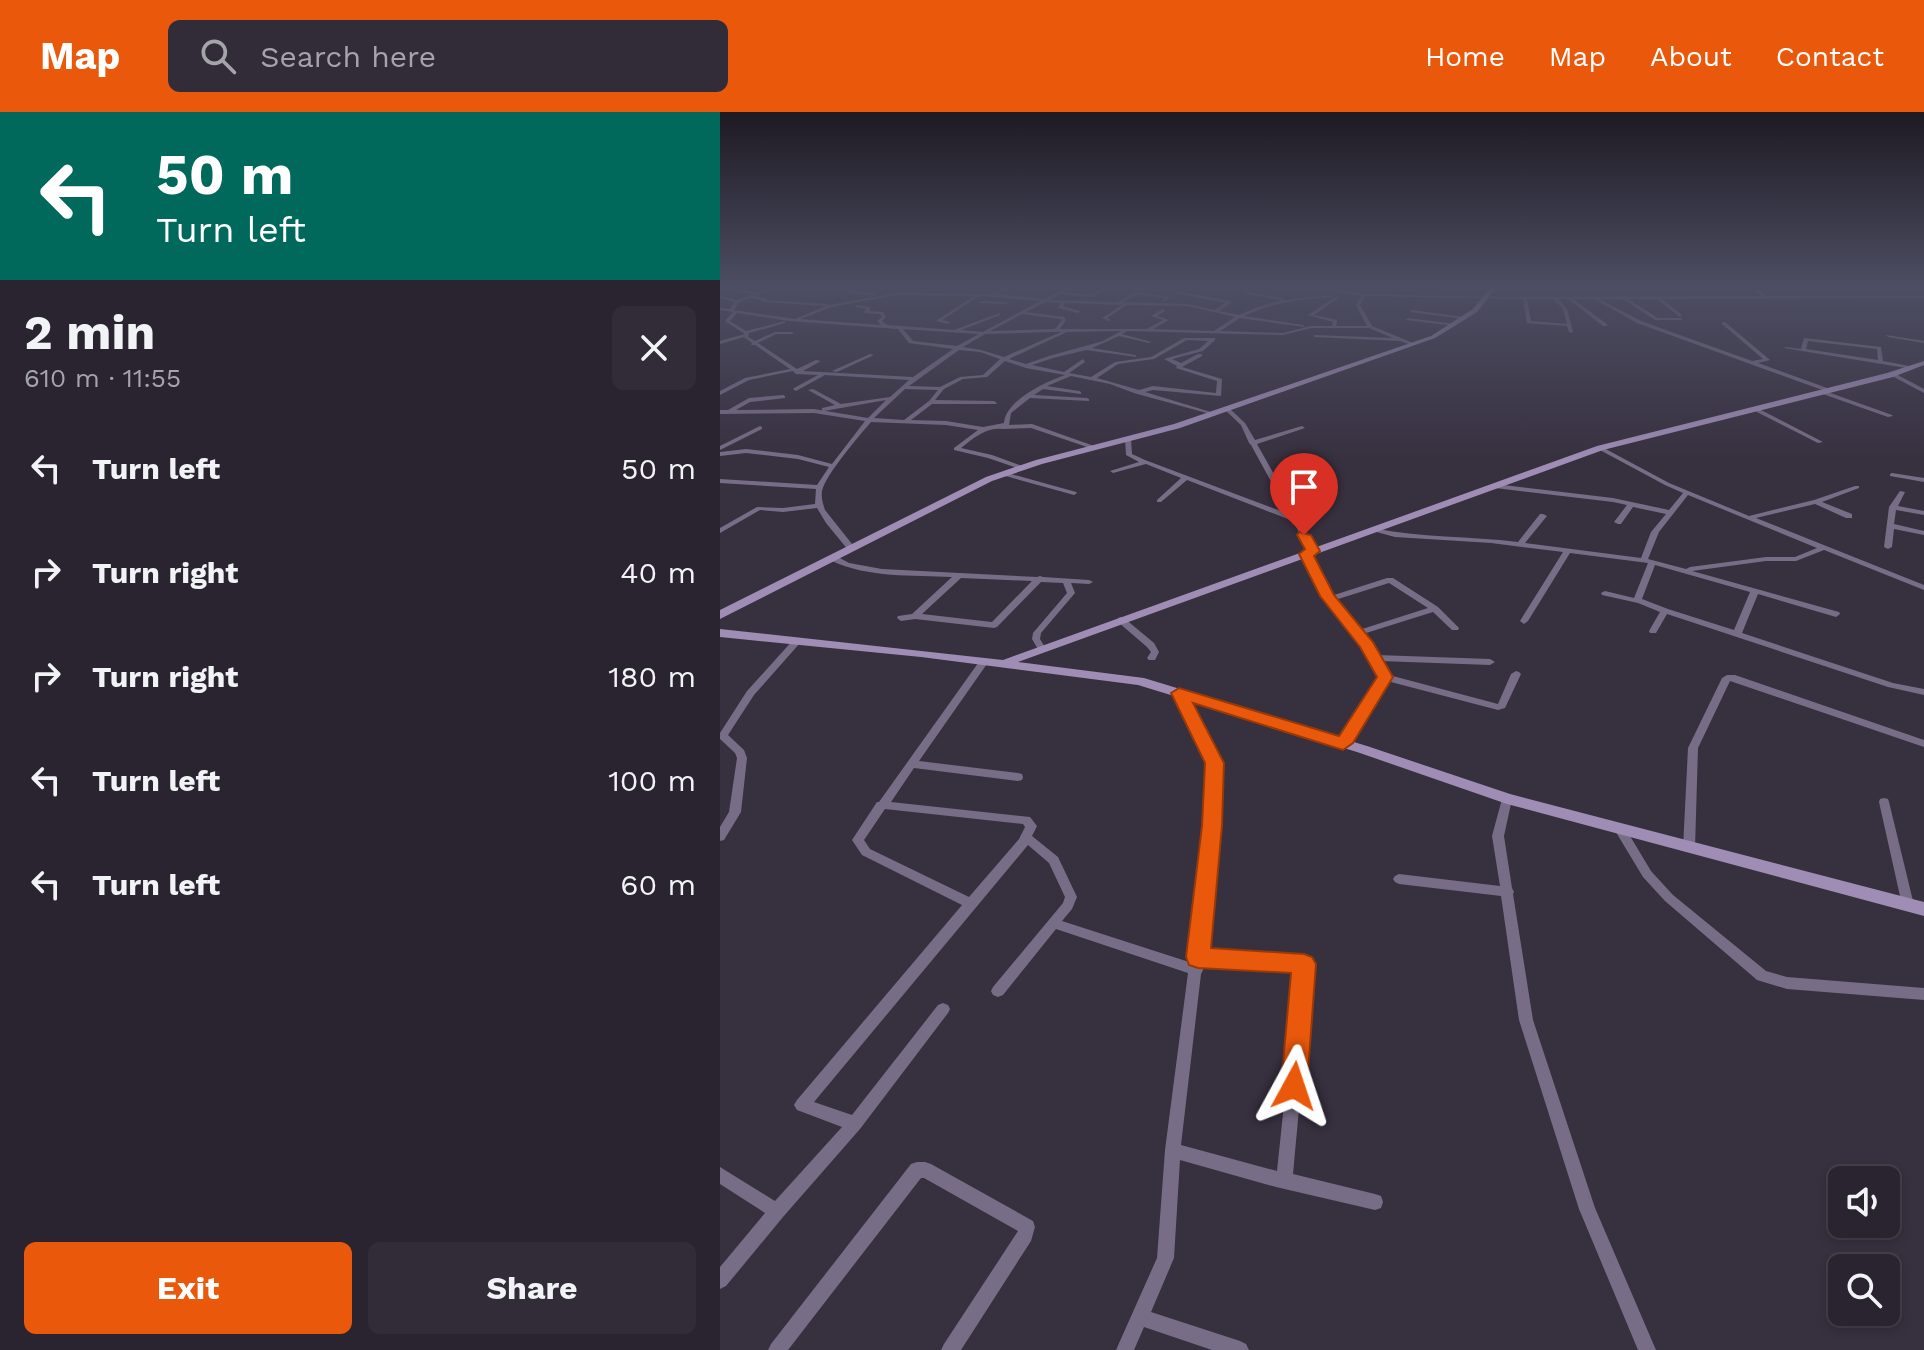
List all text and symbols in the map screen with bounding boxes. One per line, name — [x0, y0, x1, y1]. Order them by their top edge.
search box — [168, 20, 728, 92]
text: Map — [40, 34, 120, 78]
icon: search — [196, 34, 240, 78]
text: Search here — [260, 39, 436, 74]
text: Home — [1425, 40, 1505, 73]
text: Map — [1549, 40, 1606, 73]
text: About — [1650, 40, 1732, 73]
text: Contact — [1776, 40, 1884, 73]
text: 50 m — [156, 142, 293, 208]
icon: left — [24, 144, 128, 248]
text: Turn left — [156, 209, 306, 251]
text: 2 min — [24, 304, 155, 361]
button: close — [612, 306, 696, 390]
text: 610 m · 11:55 — [24, 363, 181, 393]
icon: left — [24, 446, 68, 490]
text: Turn left — [92, 451, 220, 486]
text: 50 m — [621, 451, 696, 486]
pin — [1270, 453, 1338, 535]
icon: arrive — [1282, 465, 1326, 509]
icon: right — [24, 550, 68, 594]
text: Turn right — [92, 555, 238, 590]
text: 40 m — [620, 555, 696, 590]
icon: right — [24, 654, 68, 698]
text: Turn right — [92, 659, 238, 694]
text: 180 m — [608, 659, 696, 694]
icon: left — [24, 758, 68, 802]
text: Turn left — [92, 763, 220, 798]
text: 100 m — [608, 763, 696, 798]
icon: left — [24, 862, 68, 906]
text: Turn left — [92, 867, 220, 902]
text: 60 m — [620, 867, 696, 902]
position arrow — [1252, 1044, 1336, 1128]
map controls — [1828, 1166, 1900, 1326]
button: sound — [1828, 1166, 1900, 1238]
button: Exit — [24, 1242, 352, 1334]
button: Share — [368, 1242, 696, 1334]
button: search — [1828, 1254, 1900, 1326]

